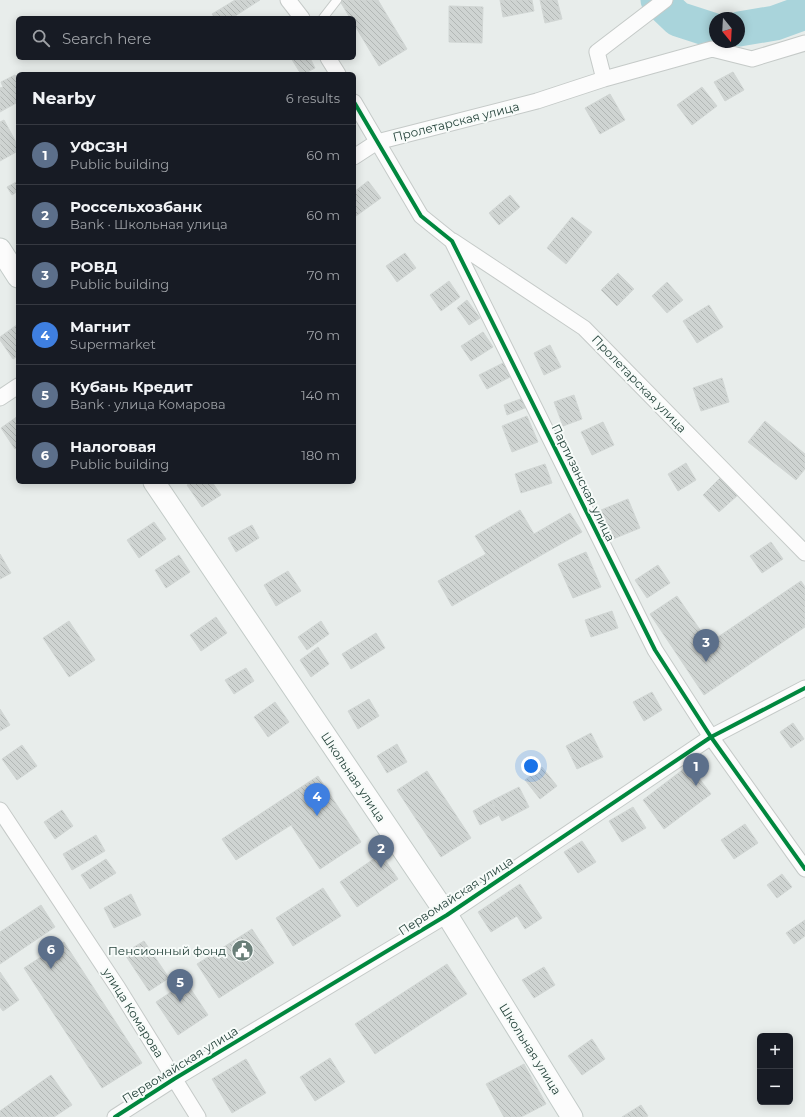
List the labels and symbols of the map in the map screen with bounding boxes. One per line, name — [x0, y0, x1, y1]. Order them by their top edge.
north arrow — [709, 12, 745, 48]
street label: Пролетарская улица — [391, 99, 521, 144]
street label: Пролетарская улица — [589, 332, 690, 436]
street label: Партизанская улица — [548, 422, 618, 544]
pin: 3 — [693, 629, 719, 662]
street label: Школьная улица — [318, 729, 389, 824]
pin: 1 — [683, 753, 709, 786]
your location — [521, 756, 541, 776]
pin: 4 — [304, 783, 330, 816]
pin: 2 — [368, 835, 394, 868]
street label: Первомайская улица — [396, 853, 516, 938]
pin: 6 — [38, 936, 64, 969]
public building icon: Пенсионный фонд — [229, 938, 255, 964]
place label: Пенсионный фонд — [108, 943, 226, 958]
street label: улица Комарова — [99, 964, 167, 1060]
pin: 5 — [167, 969, 193, 1002]
street label: Школьная улица — [496, 1000, 565, 1097]
street label: Первомайская улица — [119, 1023, 240, 1106]

